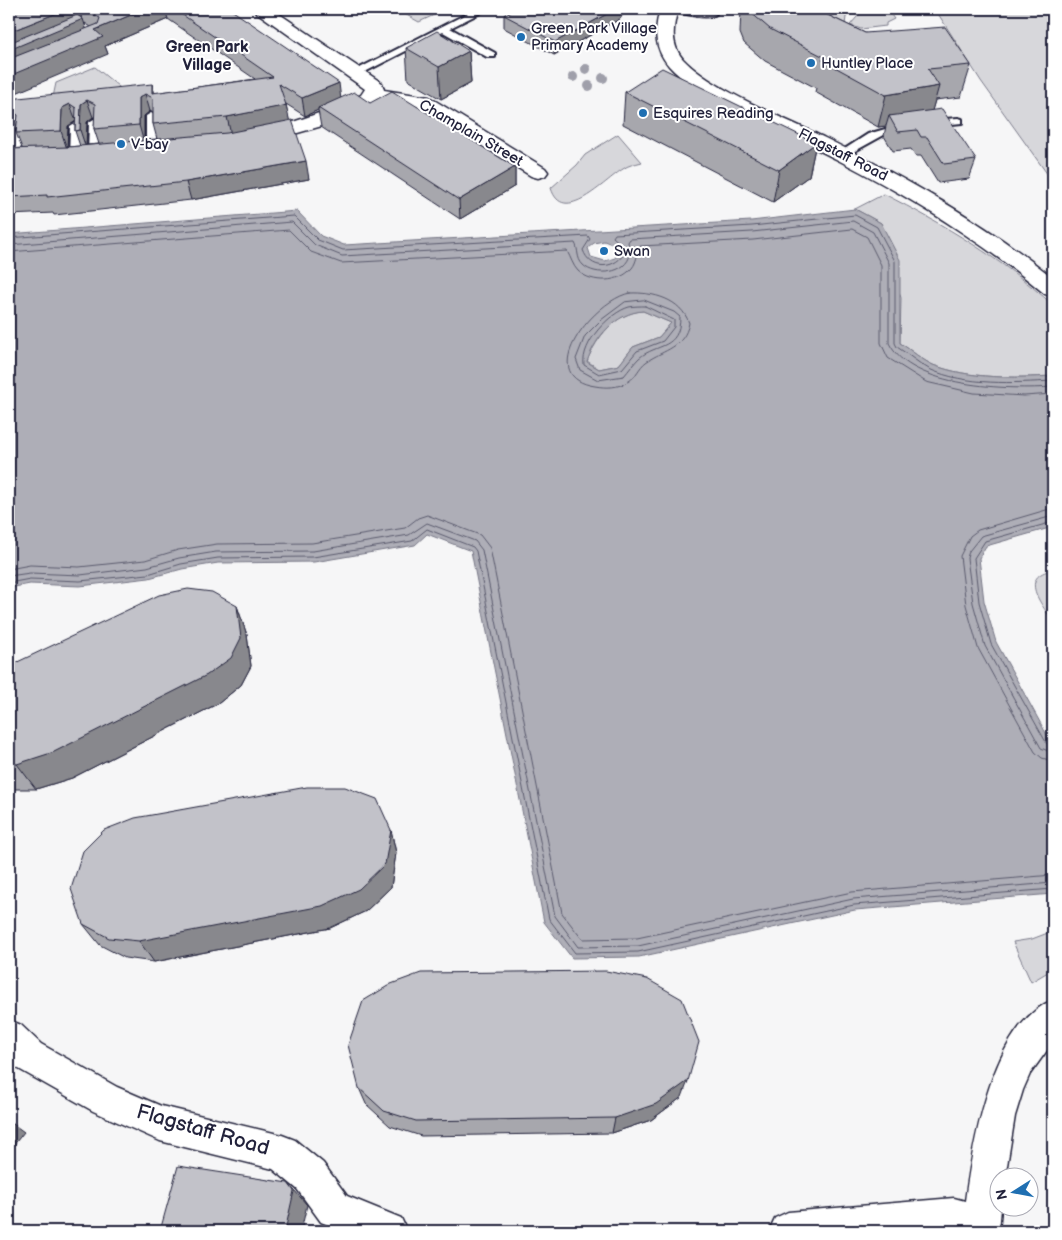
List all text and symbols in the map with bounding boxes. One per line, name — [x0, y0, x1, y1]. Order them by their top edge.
place label: Green Park Village Primary Academy — [531, 19, 657, 55]
marker: Green Park Village Primary Academy — [515, 31, 527, 43]
district label: Green Park Village — [166, 38, 249, 75]
place label: Huntley Place — [821, 54, 913, 73]
marker: Huntley Place — [805, 57, 817, 69]
street label: Champlain Street — [415, 95, 527, 171]
place label: Esquires Reading — [653, 104, 774, 123]
marker: Esquires Reading — [637, 107, 649, 119]
street label: Flagstaff Road — [795, 124, 891, 186]
place label: V-bay — [131, 135, 169, 154]
marker: V-bay — [115, 138, 127, 150]
place label: Swan — [614, 242, 650, 261]
marker: Swan — [598, 245, 610, 257]
street label: Flagstaff Road — [134, 1099, 272, 1161]
north arrow — [990, 1168, 1040, 1218]
text: N — [992, 1188, 1011, 1201]

